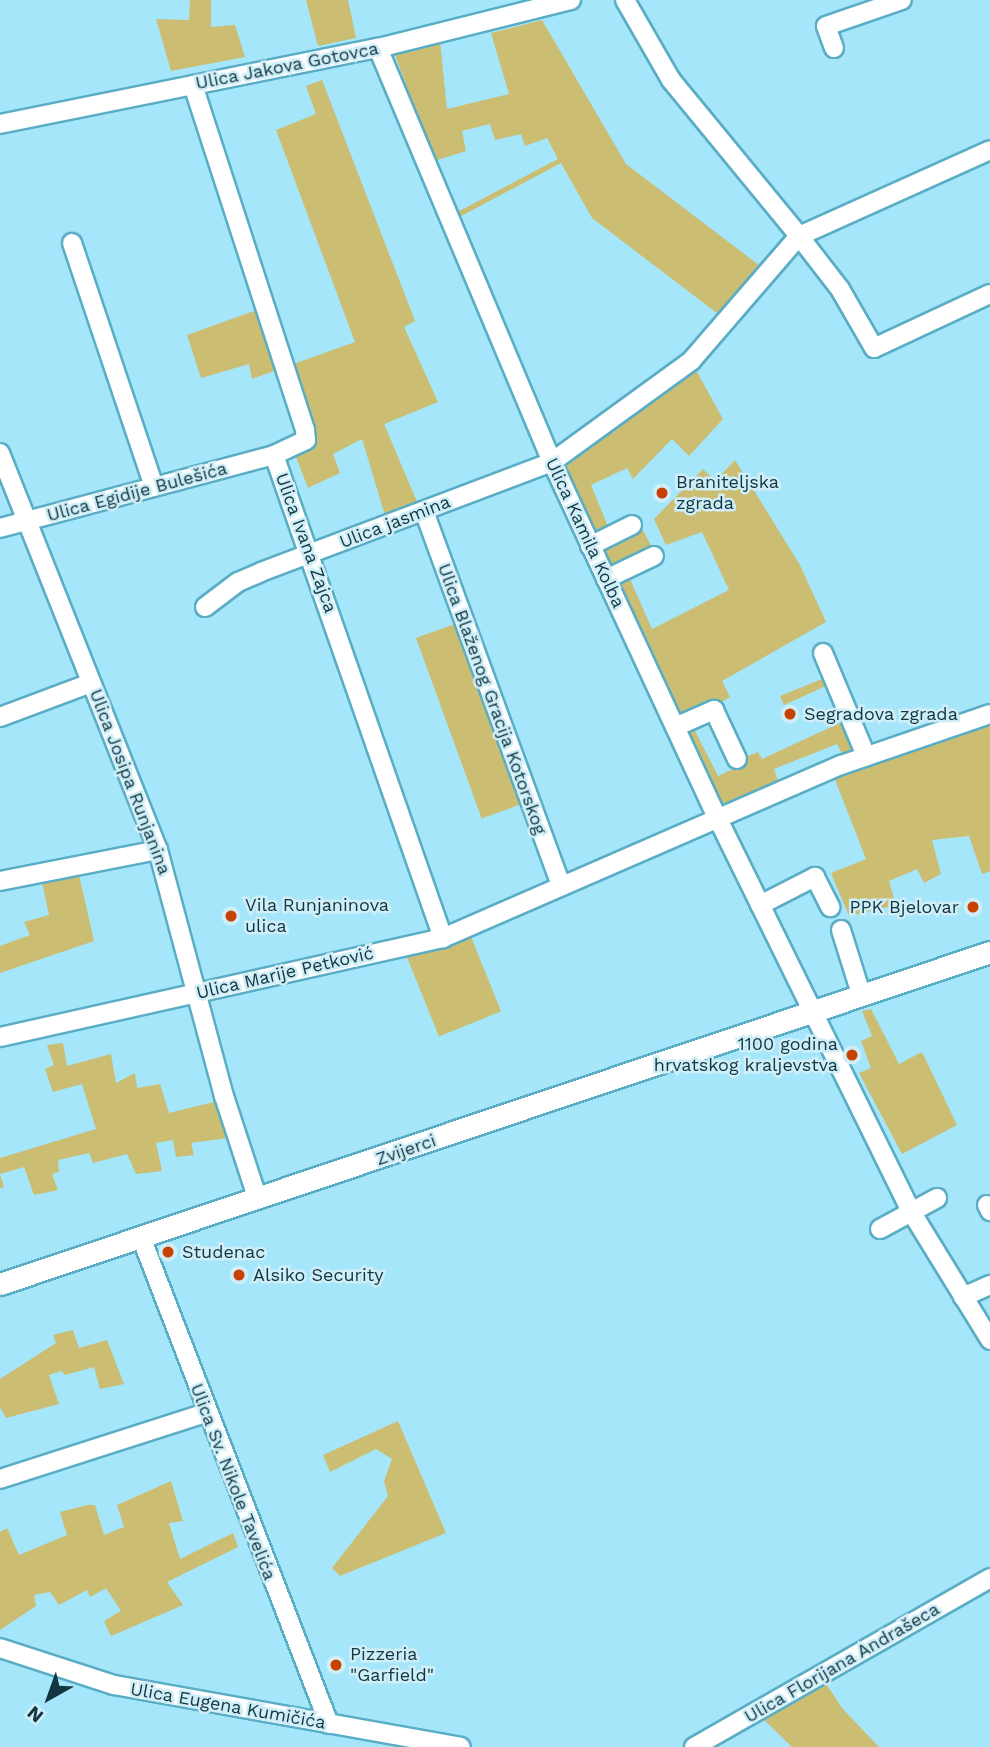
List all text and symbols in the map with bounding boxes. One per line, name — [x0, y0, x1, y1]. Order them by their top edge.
street label: Ulica Jakova Gotovca — [193, 38, 381, 94]
street label: Ulica Kamila Kolba — [541, 454, 629, 612]
street label: Ulica Egidije Bulešića — [44, 458, 230, 526]
street label: Ulica Ivana Zajca — [271, 470, 341, 616]
place label: Braniteljska zgrada — [676, 472, 779, 514]
marker: Braniteljska zgrada — [654, 485, 670, 501]
street label: Ulica jasmina — [336, 491, 454, 553]
street label: Ulica Blaženog Gracija Kotorskog — [433, 560, 551, 838]
street label: Ulica Josipa Runjanina — [84, 686, 176, 878]
place label: Segradova zgrada — [804, 703, 958, 725]
marker: Segradova zgrada — [782, 706, 798, 722]
place label: Vila Runjaninova ulica — [245, 895, 389, 937]
place label: PPK Bjelovar — [849, 896, 959, 918]
marker: PPK Bjelovar — [965, 899, 981, 915]
marker: Vila Runjaninova ulica — [223, 908, 239, 924]
street label: Ulica Marije Petković — [194, 942, 376, 1004]
place label: 1100 godina hrvatskog kraljevstva — [654, 1034, 838, 1076]
marker: 1100 godina hrvatskog kraljevstva — [844, 1047, 860, 1063]
street label: Zvijerci — [373, 1130, 439, 1170]
place label: Studenac — [182, 1241, 265, 1263]
marker: Studenac — [160, 1244, 176, 1260]
place label: Alsiko Security — [253, 1264, 384, 1286]
marker: Alsiko Security — [231, 1267, 247, 1283]
street label: Ulica Sv. Nikole Tavelića — [185, 1380, 281, 1584]
street label: Ulica Florijana Andrašeca — [740, 1598, 944, 1728]
place label: Pizzeria "Garfield" — [350, 1644, 434, 1686]
marker: Pizzeria "Garfield" — [328, 1657, 344, 1673]
north arrow — [14, 1663, 84, 1733]
street label: Ulica Eugena Kumičića — [128, 1678, 328, 1734]
text: N — [22, 1701, 48, 1728]

